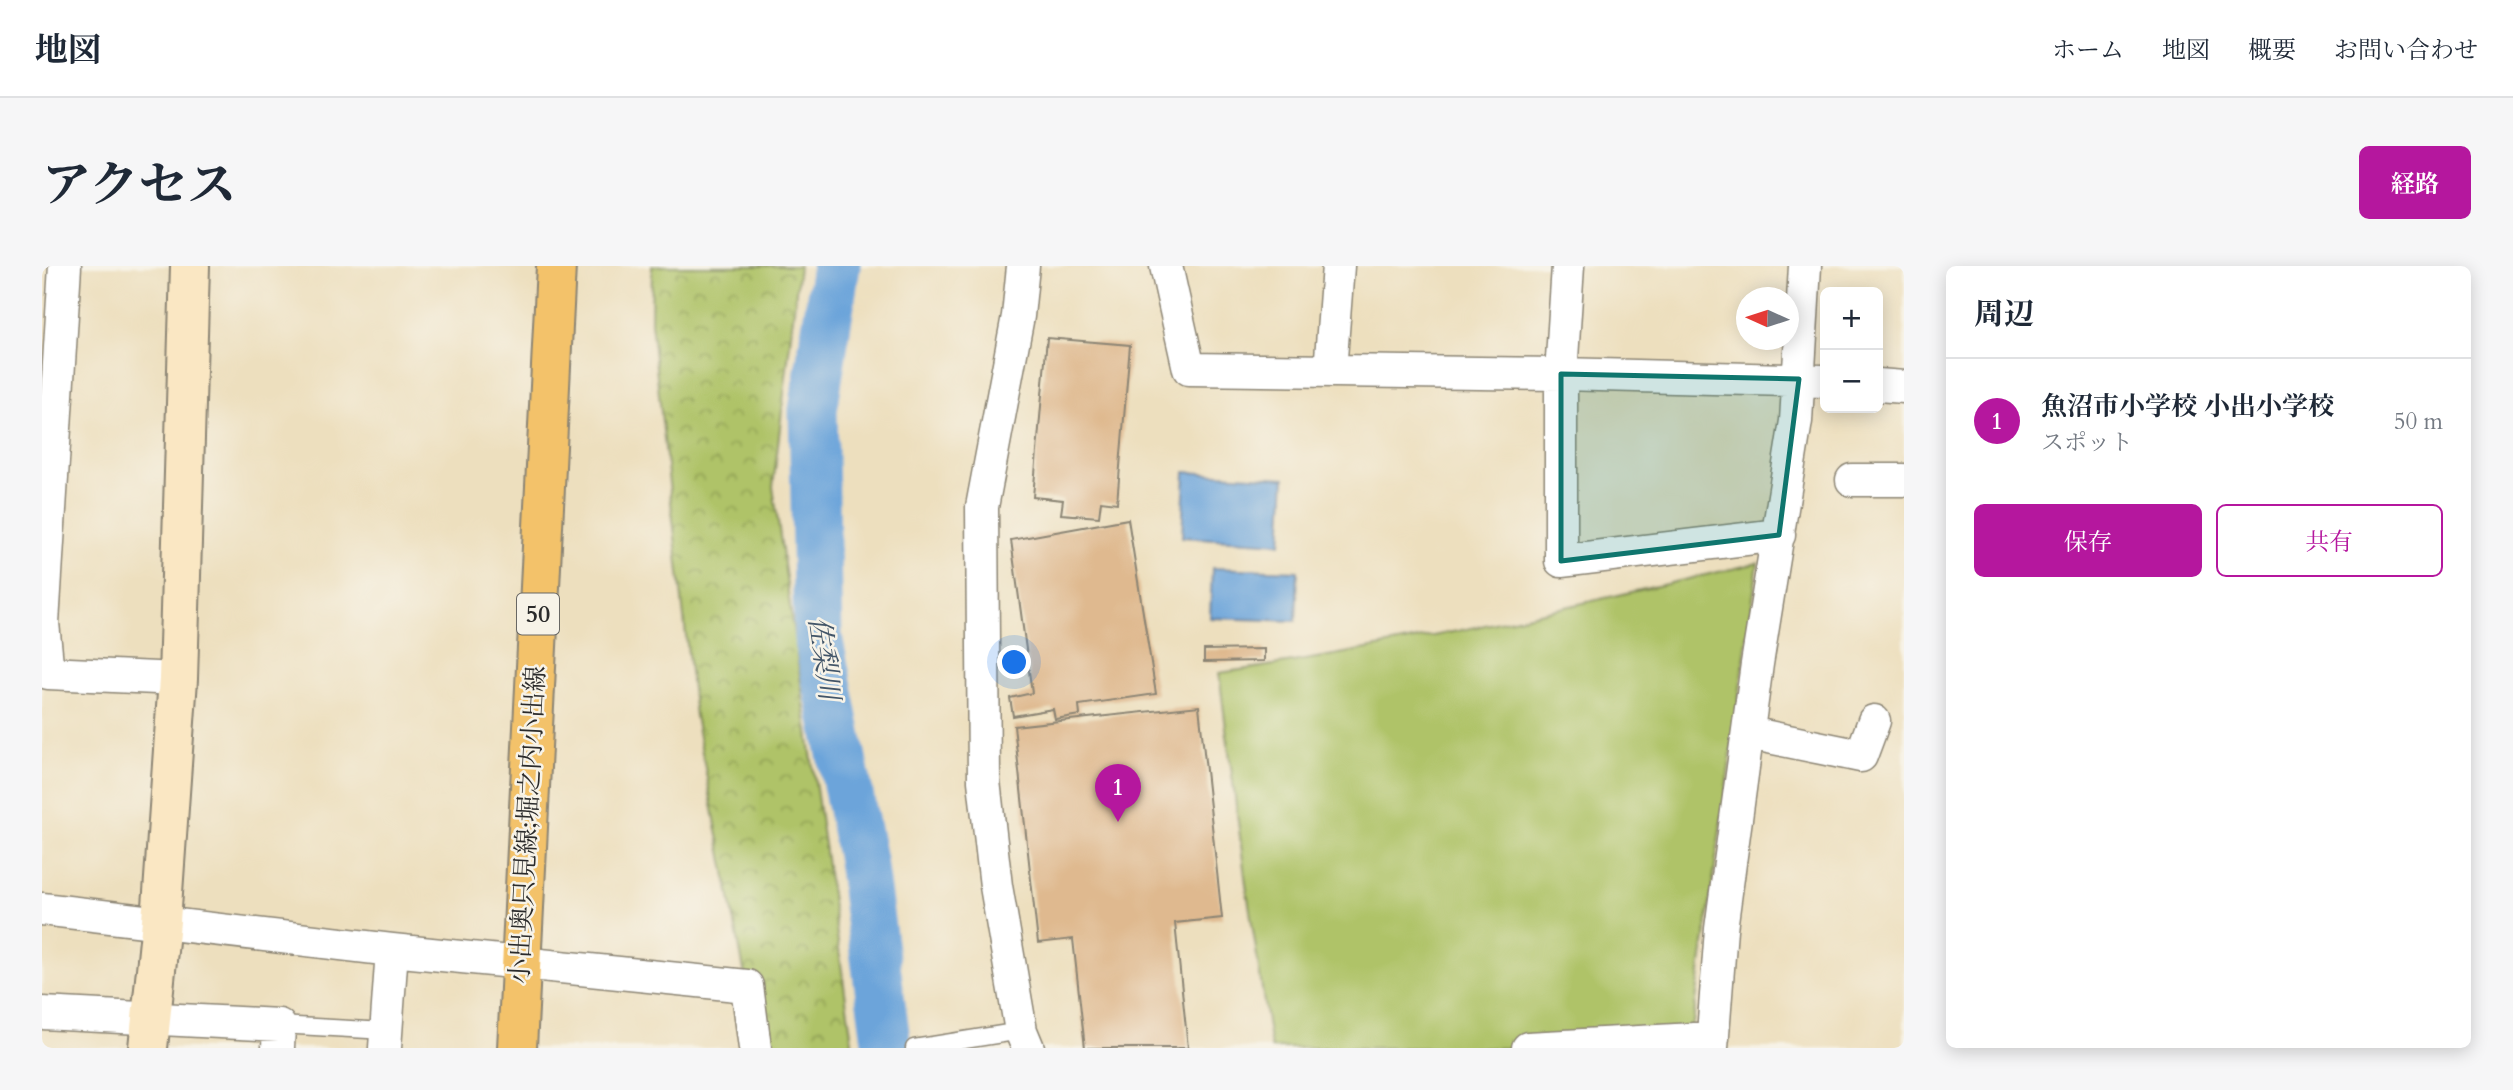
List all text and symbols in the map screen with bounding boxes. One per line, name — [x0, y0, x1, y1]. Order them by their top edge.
text: 地図 — [35, 28, 101, 73]
text: ホーム — [2052, 34, 2124, 67]
text: 地図 — [2162, 34, 2210, 67]
text: 概要 — [2248, 34, 2296, 67]
text: お問い合わせ — [2334, 34, 2478, 67]
button: 経路 — [2359, 146, 2471, 219]
text: アクセス — [42, 152, 237, 219]
north arrow — [1736, 287, 1799, 350]
map controls — [1820, 287, 1883, 413]
button: + — [1820, 287, 1883, 350]
text: 周辺 — [1974, 294, 2034, 335]
button: − — [1820, 350, 1883, 413]
text: 魚沼市小学校 小出小学校 — [2041, 389, 2334, 424]
text: 1 — [1991, 406, 2003, 437]
text: 50 m — [2394, 406, 2443, 437]
text: スポット — [2041, 427, 2133, 458]
button: 保存 — [1974, 504, 2202, 577]
button: 共有 — [2216, 504, 2443, 577]
road number: 50 — [517, 594, 559, 634]
water label: 佐梨川 — [799, 614, 849, 705]
your location — [997, 645, 1031, 679]
street label: 小出奥只見線;堀之内小出線 — [502, 665, 553, 985]
pin: 1 — [1095, 764, 1141, 822]

